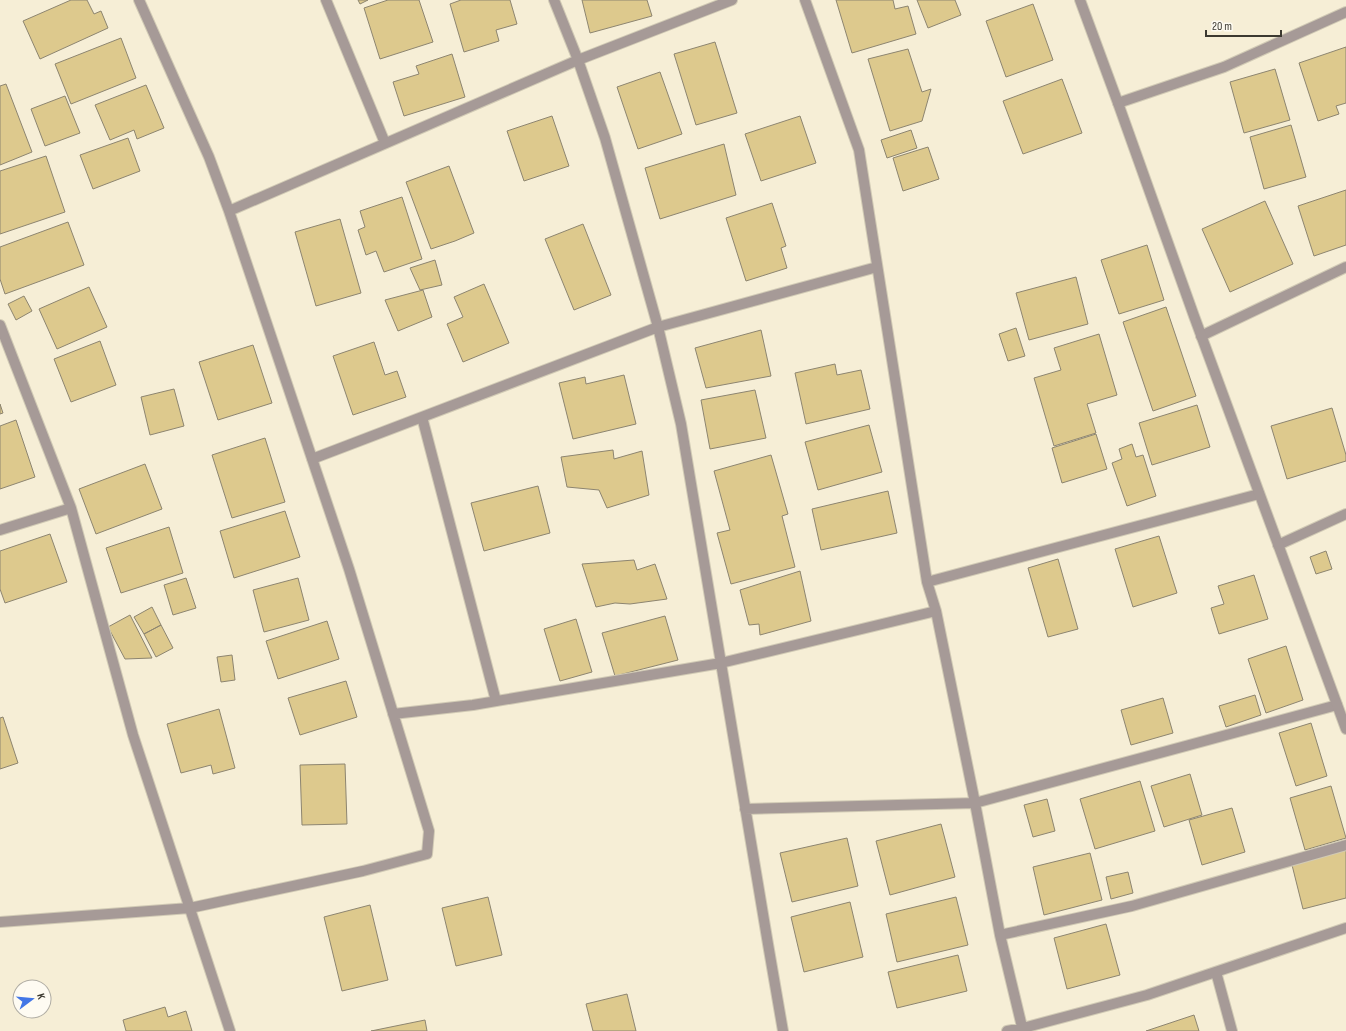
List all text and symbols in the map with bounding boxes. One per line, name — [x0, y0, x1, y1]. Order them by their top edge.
scale bar — [1206, 12, 1281, 38]
text: 20 m — [1212, 19, 1232, 34]
north arrow — [12, 979, 52, 1019]
text: K — [34, 992, 48, 1001]

